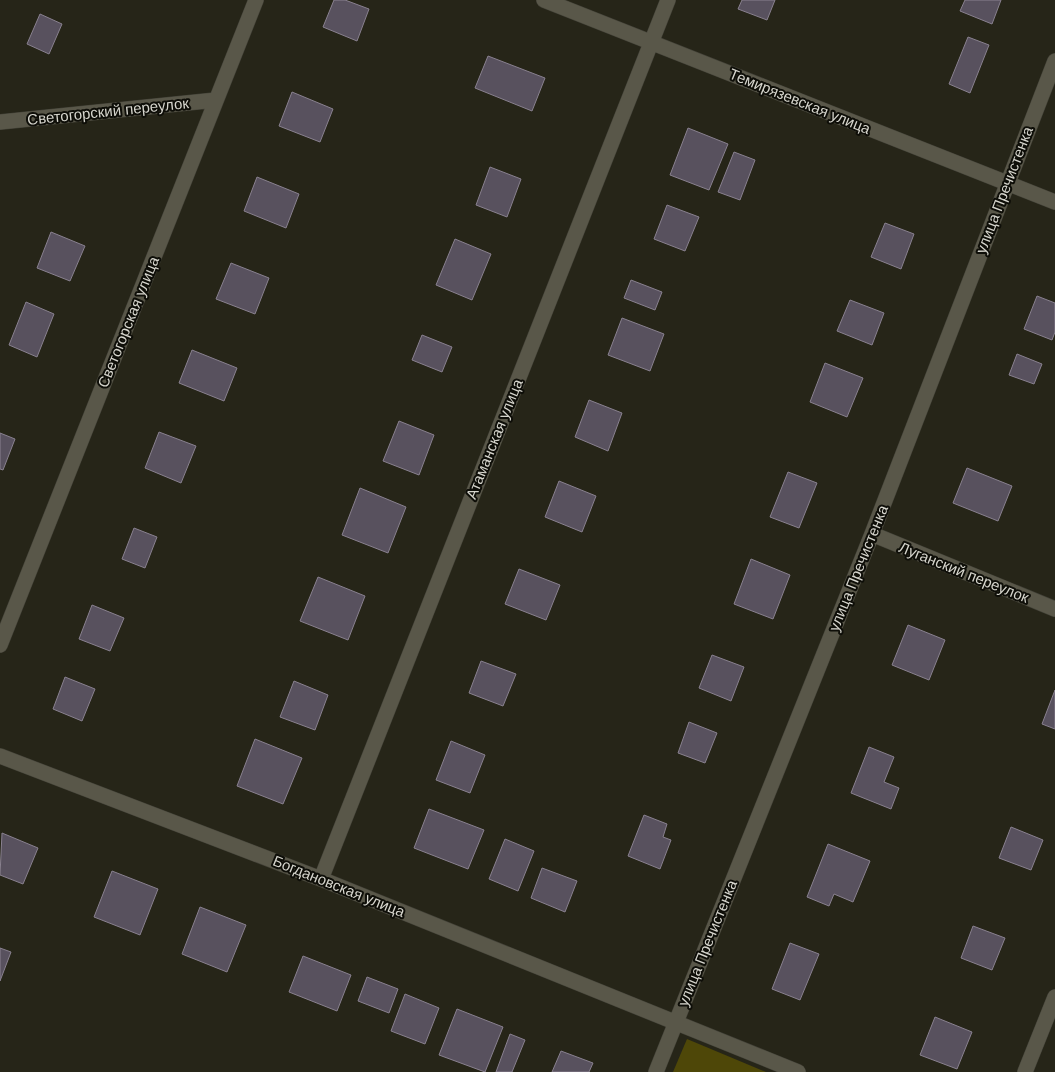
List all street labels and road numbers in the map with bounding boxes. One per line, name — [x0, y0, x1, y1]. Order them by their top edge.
street label: Темирязевская улица — [727, 65, 874, 137]
street label: Светогорский переулок — [26, 94, 190, 128]
street label: улица Пречистенка — [972, 124, 1036, 256]
street label: Светогорская улица — [94, 253, 162, 390]
street label: Атаманская улица — [462, 376, 526, 501]
street label: улица Пречистенка — [825, 502, 891, 634]
street label: Луганский переулок — [897, 538, 1032, 606]
street label: Богдановская улица — [271, 852, 408, 920]
street label: улица Пречистенка — [674, 877, 740, 1009]

